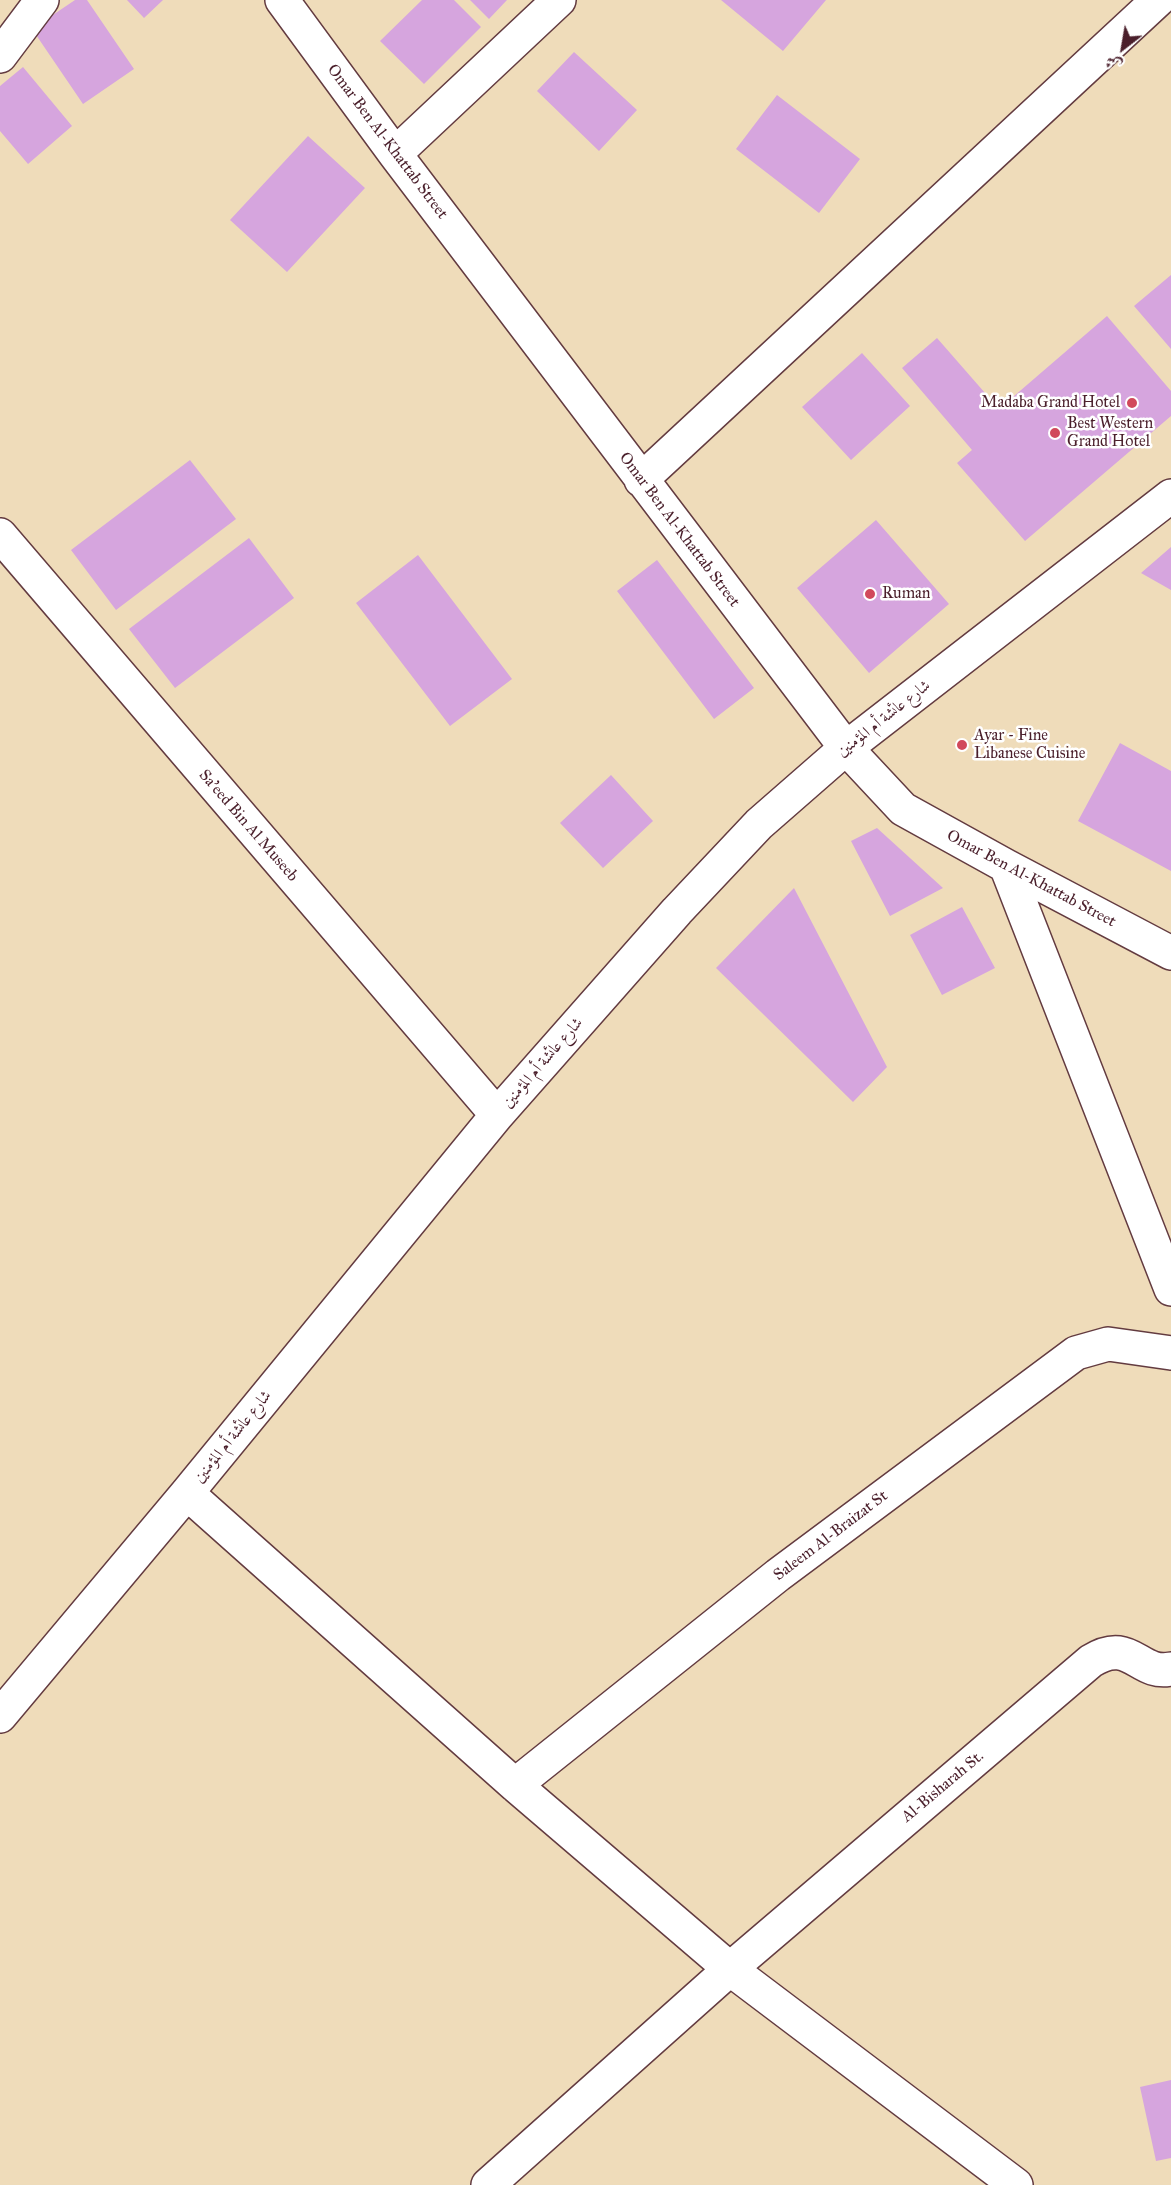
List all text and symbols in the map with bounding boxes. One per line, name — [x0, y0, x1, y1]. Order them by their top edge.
north arrow — [1093, 18, 1153, 78]
text: ش — [1102, 52, 1125, 76]
street label: Omar Ben Al-Khattab Street — [322, 61, 452, 223]
place label: Madaba Grand Hotel — [981, 393, 1120, 413]
marker: Madaba Grand Hotel — [1125, 396, 1139, 410]
place label: Best Western Grand Hotel — [1067, 414, 1153, 452]
marker: Best Western Grand Hotel — [1048, 426, 1062, 440]
street label: Omar Ben Al-Khattab Street — [614, 449, 744, 611]
place label: Ruman — [882, 584, 930, 604]
marker: Ruman — [863, 587, 877, 601]
street label: شارع عائشة أم المؤمنين — [833, 677, 935, 761]
place label: Ayar - Fine Libanese Cuisine — [974, 726, 1085, 764]
marker: Ayar - Fine Libanese Cuisine — [955, 738, 969, 752]
street label: Sa'eed Bin Al Museeb — [194, 766, 302, 886]
street label: Omar Ben Al-Khattab Street — [943, 826, 1119, 932]
street label: شارع عائشة أم المؤمنين — [499, 1014, 587, 1112]
street label: شارع عائشة أم المؤمنين — [190, 1387, 276, 1487]
street label: Saleem Al-Braizat St — [770, 1487, 892, 1585]
street label: Al-Bisharah St. — [898, 1747, 988, 1827]

